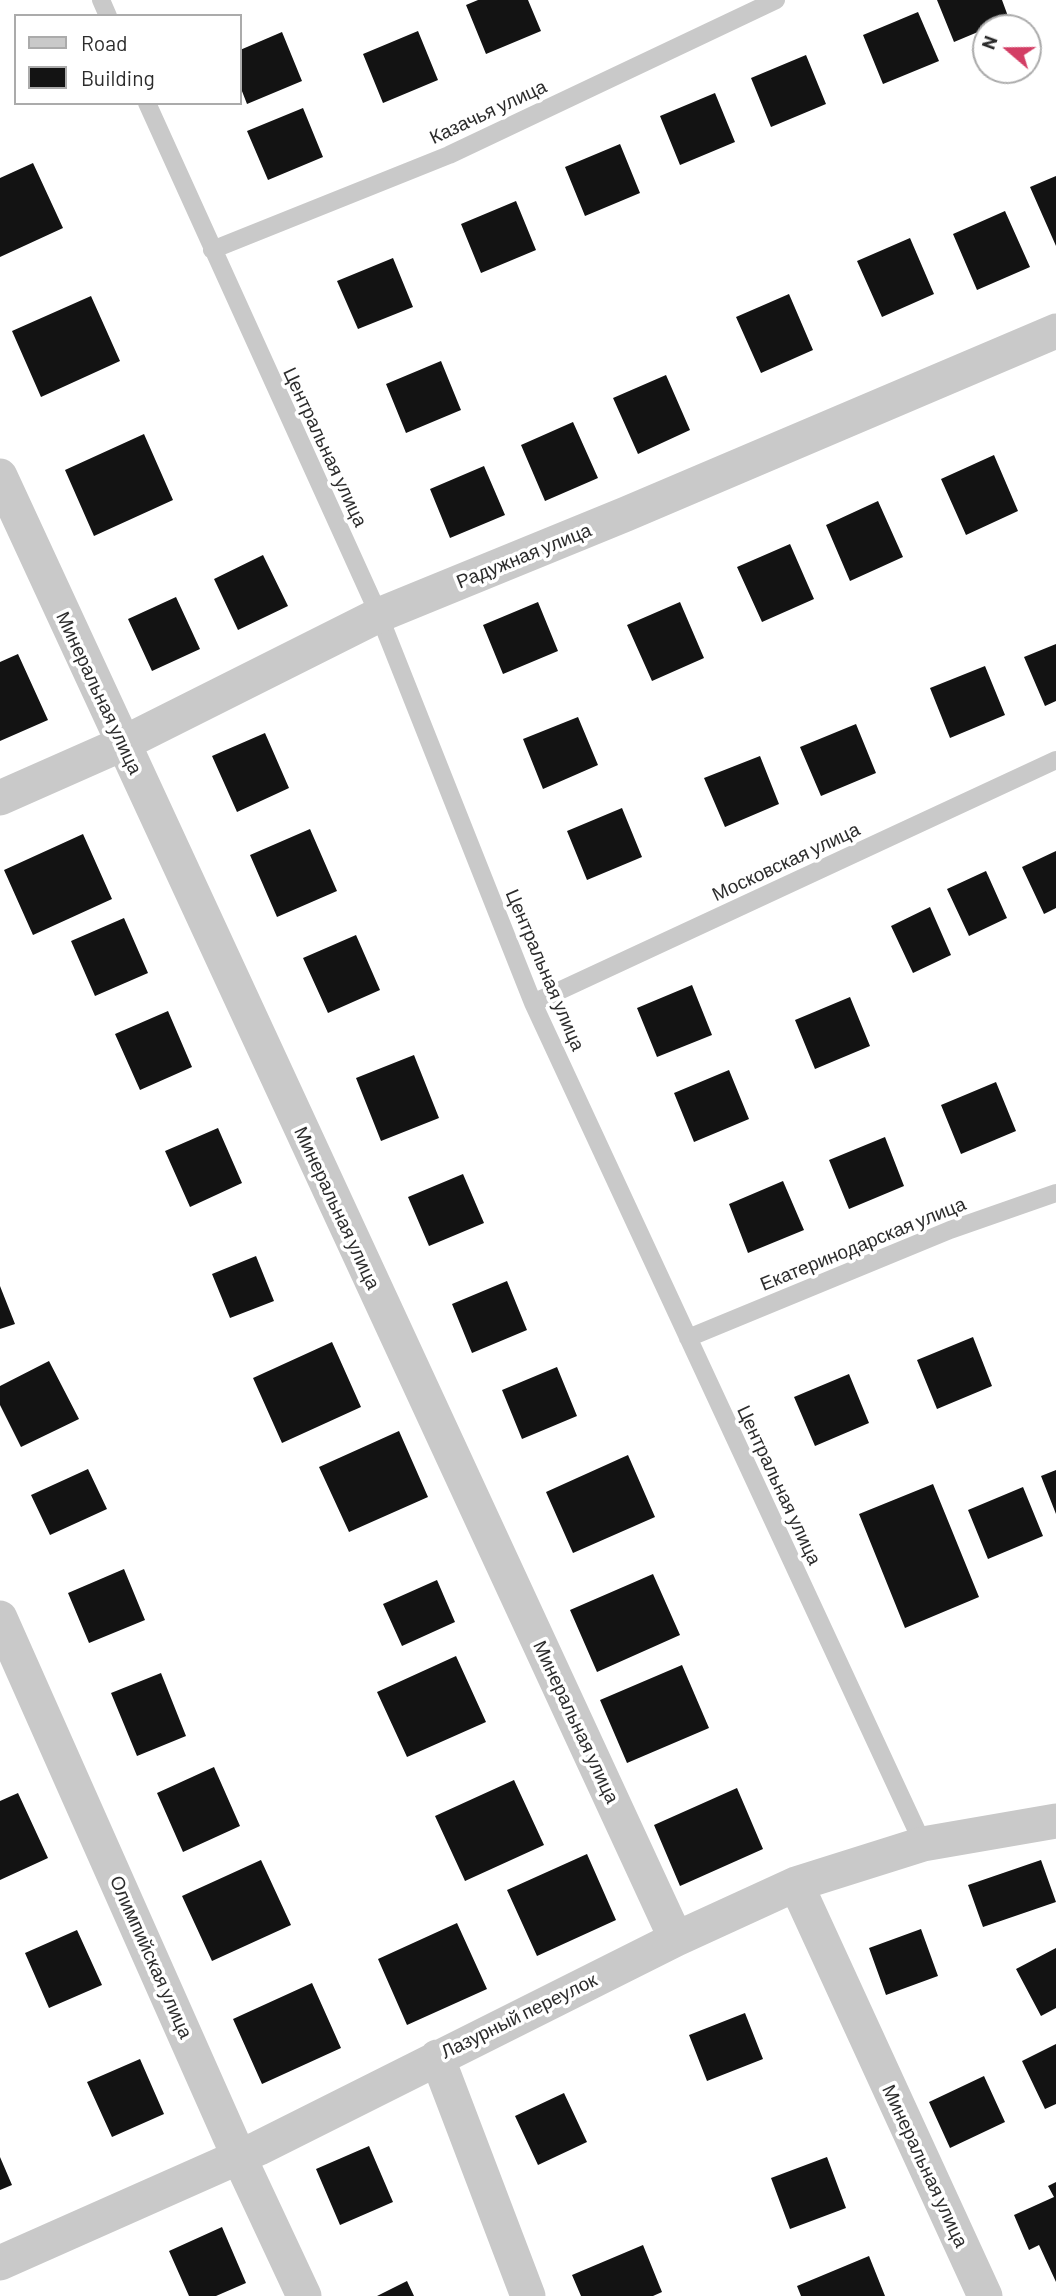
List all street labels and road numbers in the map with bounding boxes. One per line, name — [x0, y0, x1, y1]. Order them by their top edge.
street label: Казачья улица — [426, 75, 550, 149]
street label: Центральная улица — [278, 364, 372, 530]
street label: Радужная улица — [453, 519, 595, 593]
street label: Минеральная улица — [51, 608, 147, 778]
street label: Московская улица — [709, 818, 863, 906]
street label: Центральная улица — [501, 886, 589, 1054]
street label: Минеральная улица — [289, 1123, 385, 1293]
street label: Екатеринодарская улица — [757, 1192, 969, 1296]
street label: Центральная улица — [732, 1402, 826, 1568]
street label: Минеральная улица — [528, 1637, 624, 1807]
street label: Олимпийская улица — [105, 1872, 197, 2042]
street label: Лазурный переулок — [437, 1968, 601, 2064]
street label: Минеральная улица — [877, 2081, 973, 2251]

